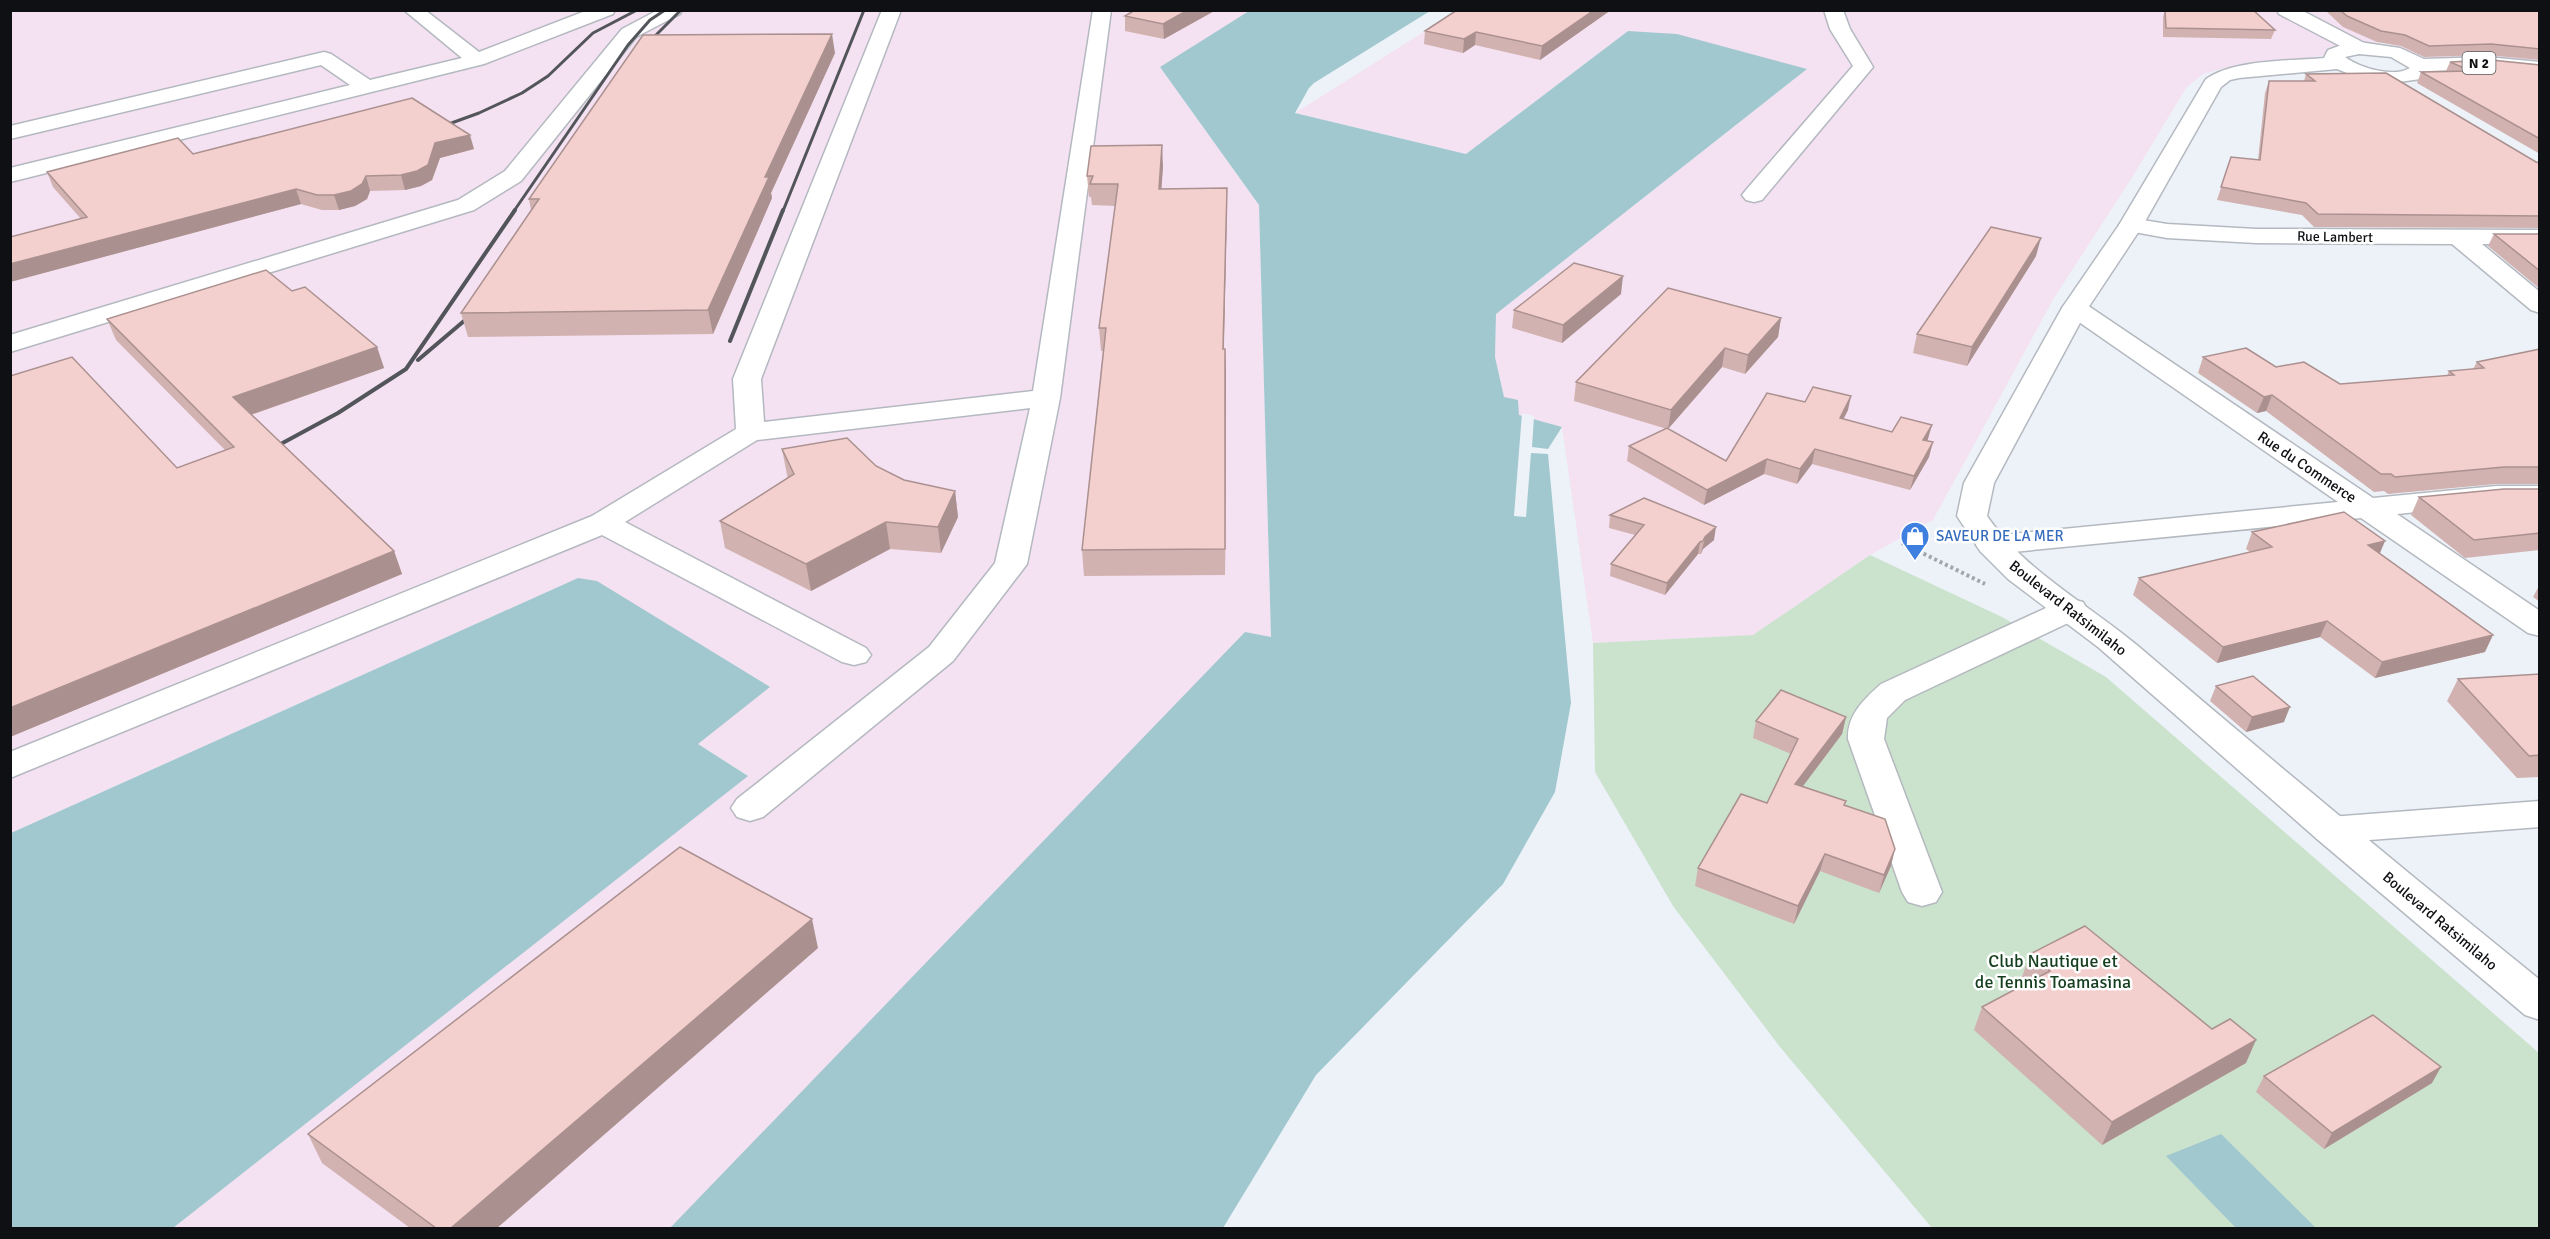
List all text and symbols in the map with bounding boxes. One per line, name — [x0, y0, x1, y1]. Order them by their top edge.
road number: N 2 — [2462, 52, 2496, 74]
street label: Rue Lambert — [2297, 228, 2373, 246]
street label: Rue du Commerce — [2254, 427, 2360, 507]
shop icon: SAVEUR DE LA MER — [1899, 520, 1931, 562]
place label: SAVEUR DE LA MER — [1936, 527, 2063, 545]
street label: Boulevard Ratsimilaho — [2006, 557, 2130, 660]
street label: Boulevard Ratsimilaho — [2379, 868, 2501, 974]
park label: Club Nautique et de Tennis Toamasina — [1975, 950, 2131, 993]

